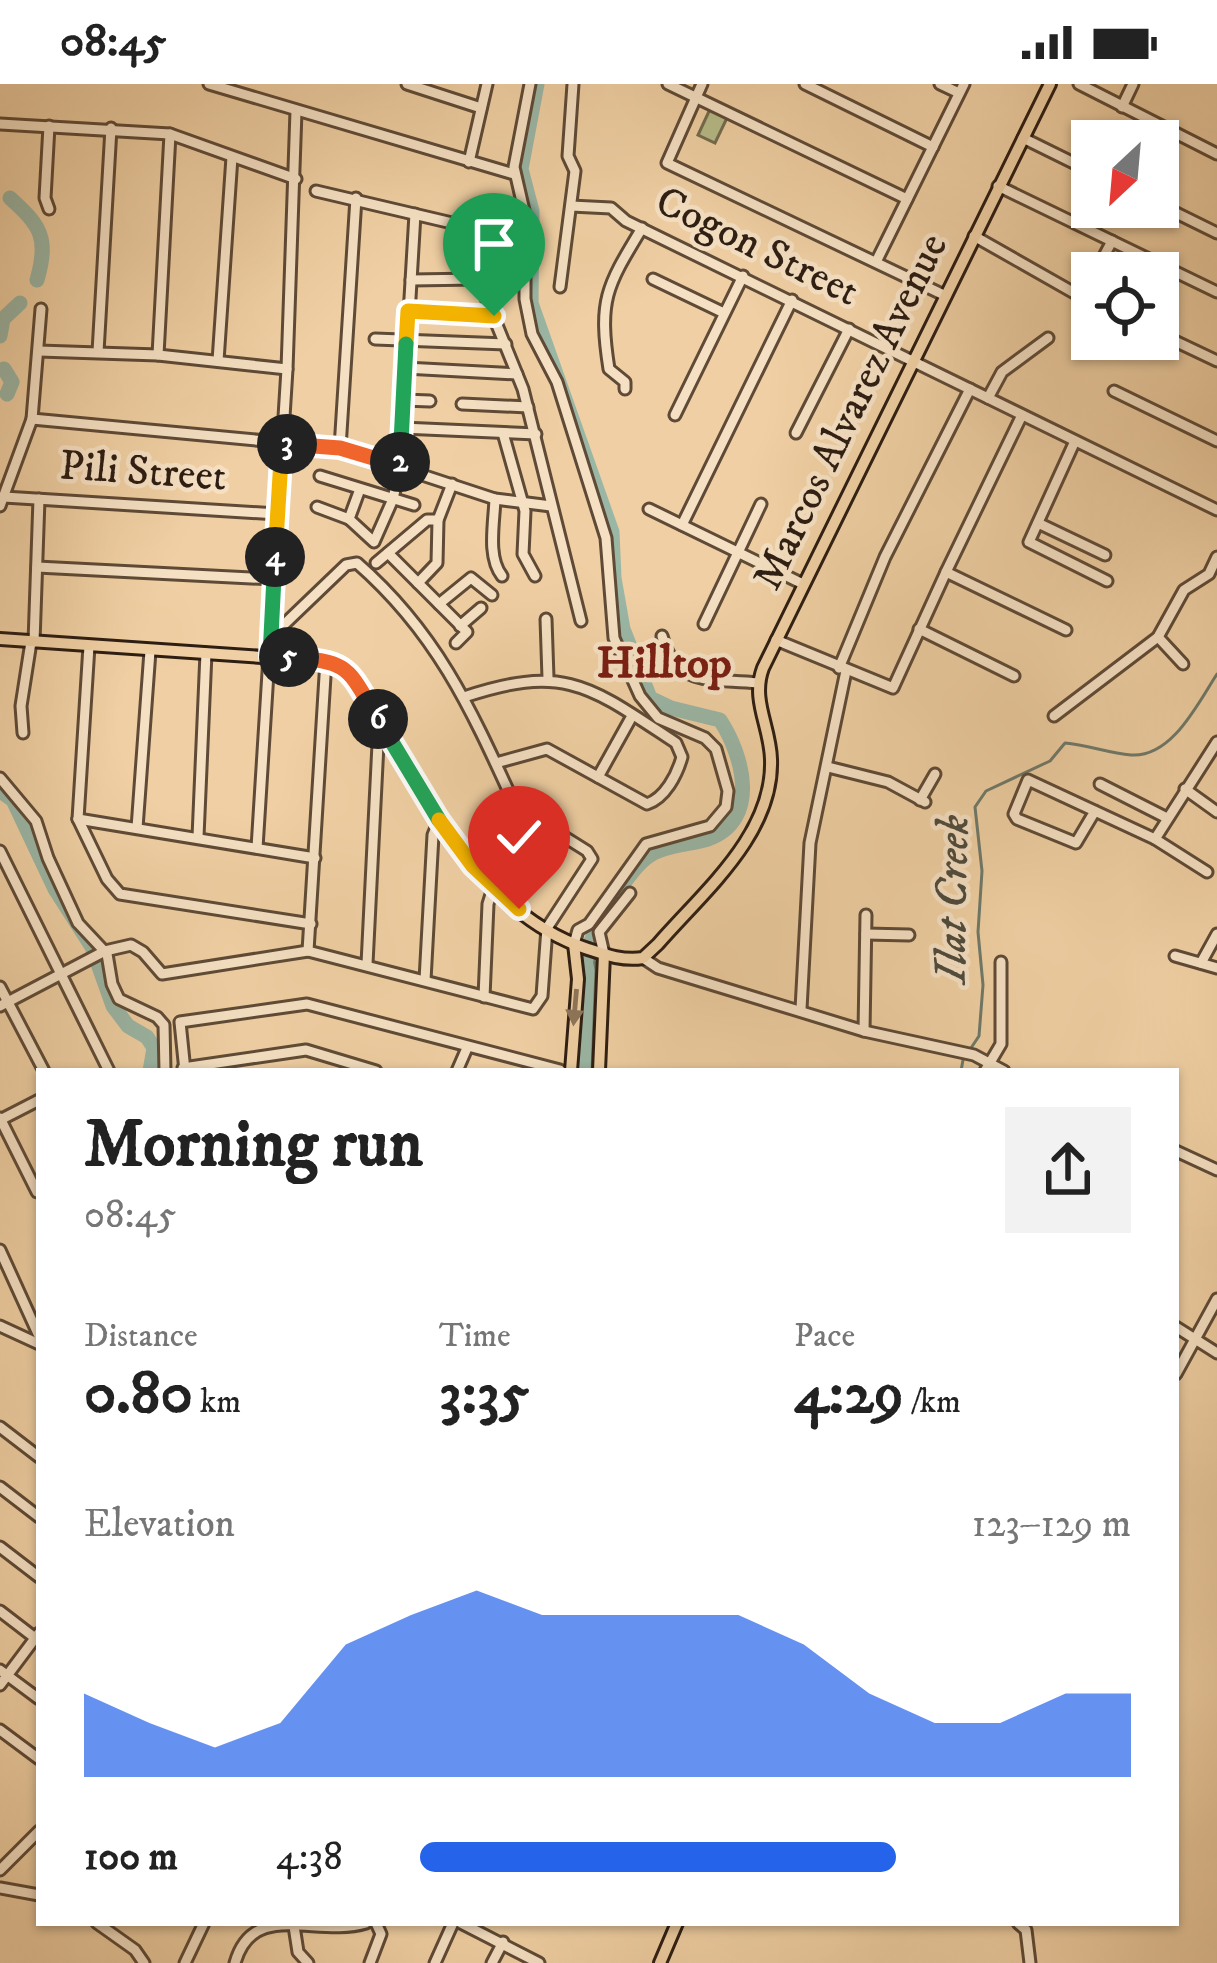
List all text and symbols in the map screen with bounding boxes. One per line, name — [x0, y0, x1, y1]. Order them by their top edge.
text: 08:45 — [60, 14, 166, 70]
north arrow — [1071, 120, 1179, 228]
map controls — [1071, 120, 1179, 360]
street label: Cogon Street — [647, 176, 867, 318]
pin — [443, 193, 545, 316]
icon: arrive — [461, 211, 527, 277]
street label: Marcos Alvarez Avenue — [742, 225, 960, 599]
button: locate — [1071, 252, 1179, 360]
pin: 3 — [257, 414, 317, 474]
text: 3 — [281, 423, 293, 464]
pin: 2 — [370, 432, 430, 492]
street label: Pili Street — [58, 440, 228, 504]
text: 2 — [392, 441, 408, 482]
pin: 4 — [245, 527, 305, 587]
text: 4 — [266, 536, 285, 577]
pin: 5 — [259, 627, 319, 687]
text: 5 — [281, 636, 297, 677]
district label: Hilltop — [596, 636, 732, 692]
pin: 6 — [348, 689, 408, 749]
text: 6 — [369, 698, 387, 739]
pin — [468, 786, 570, 909]
icon: check — [486, 804, 552, 870]
water label: Ilat Creek — [923, 814, 982, 987]
one-way arrow — [565, 989, 584, 1026]
text: Morning run — [84, 1105, 423, 1187]
button: share — [1005, 1107, 1131, 1233]
text: 08:45 — [84, 1191, 176, 1240]
text: Distance — [84, 1316, 198, 1357]
text: Time — [439, 1316, 511, 1357]
text: Pace — [794, 1316, 855, 1357]
text: 0.80 — [84, 1357, 193, 1432]
text: 3:35 — [439, 1357, 529, 1432]
text: 4:29 — [794, 1357, 904, 1432]
text: km — [193, 1382, 241, 1423]
text: /km — [904, 1382, 961, 1423]
text: Elevation — [84, 1500, 235, 1549]
text: 123–129 m — [972, 1500, 1131, 1549]
text: 100 m — [84, 1833, 178, 1882]
text: 4:38 — [276, 1833, 343, 1882]

